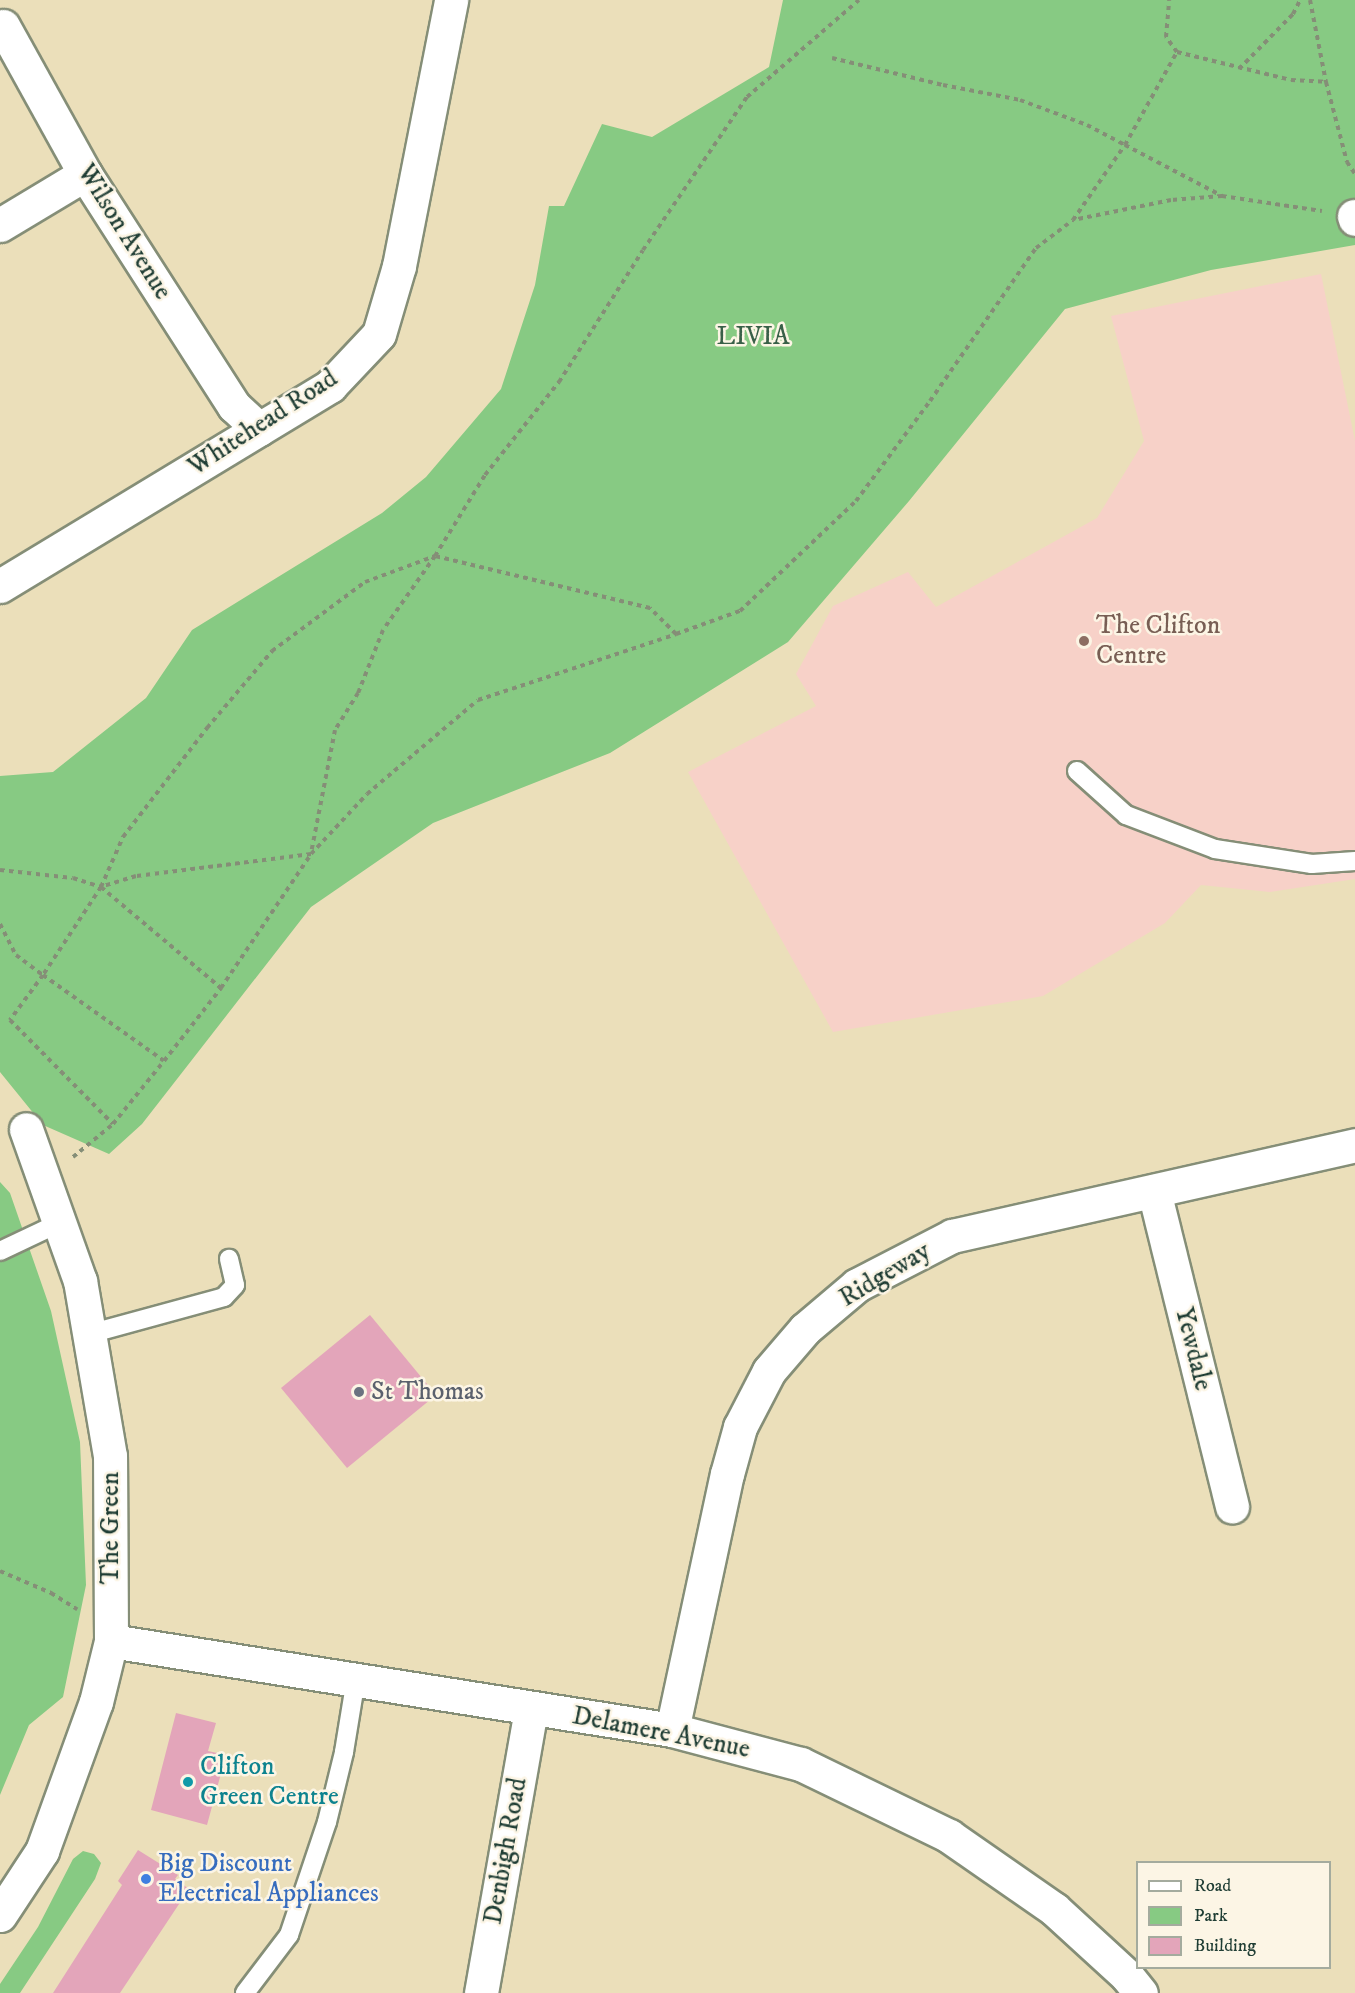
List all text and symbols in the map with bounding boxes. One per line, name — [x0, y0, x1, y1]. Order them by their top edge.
street label: Wilson Avenue — [70, 159, 178, 305]
park label: LIVIA — [716, 321, 790, 353]
street label: Whitehead Road — [183, 363, 343, 483]
place label: The Clifton Centre — [1096, 610, 1220, 672]
marker: The Clifton Centre — [1077, 634, 1091, 648]
street label: Ridgeway — [834, 1236, 936, 1314]
street label: Yewdale — [1168, 1304, 1218, 1394]
place label: St Thomas — [371, 1376, 484, 1408]
marker: St Thomas — [352, 1385, 366, 1399]
street label: The Green — [95, 1472, 127, 1584]
street label: Delamere Avenue — [570, 1700, 752, 1766]
place label: Clifton Green Centre — [200, 1751, 339, 1812]
marker: Clifton Green Centre — [181, 1775, 195, 1789]
street label: Denbigh Road — [478, 1775, 534, 1927]
place label: Big Discount Electrical Appliances — [158, 1848, 379, 1910]
legend — [1136, 1861, 1331, 1969]
marker: Big Discount Electrical Appliances — [139, 1872, 153, 1886]
text: Road — [1194, 1875, 1231, 1897]
text: Park — [1194, 1905, 1228, 1927]
text: Building — [1194, 1935, 1256, 1957]

